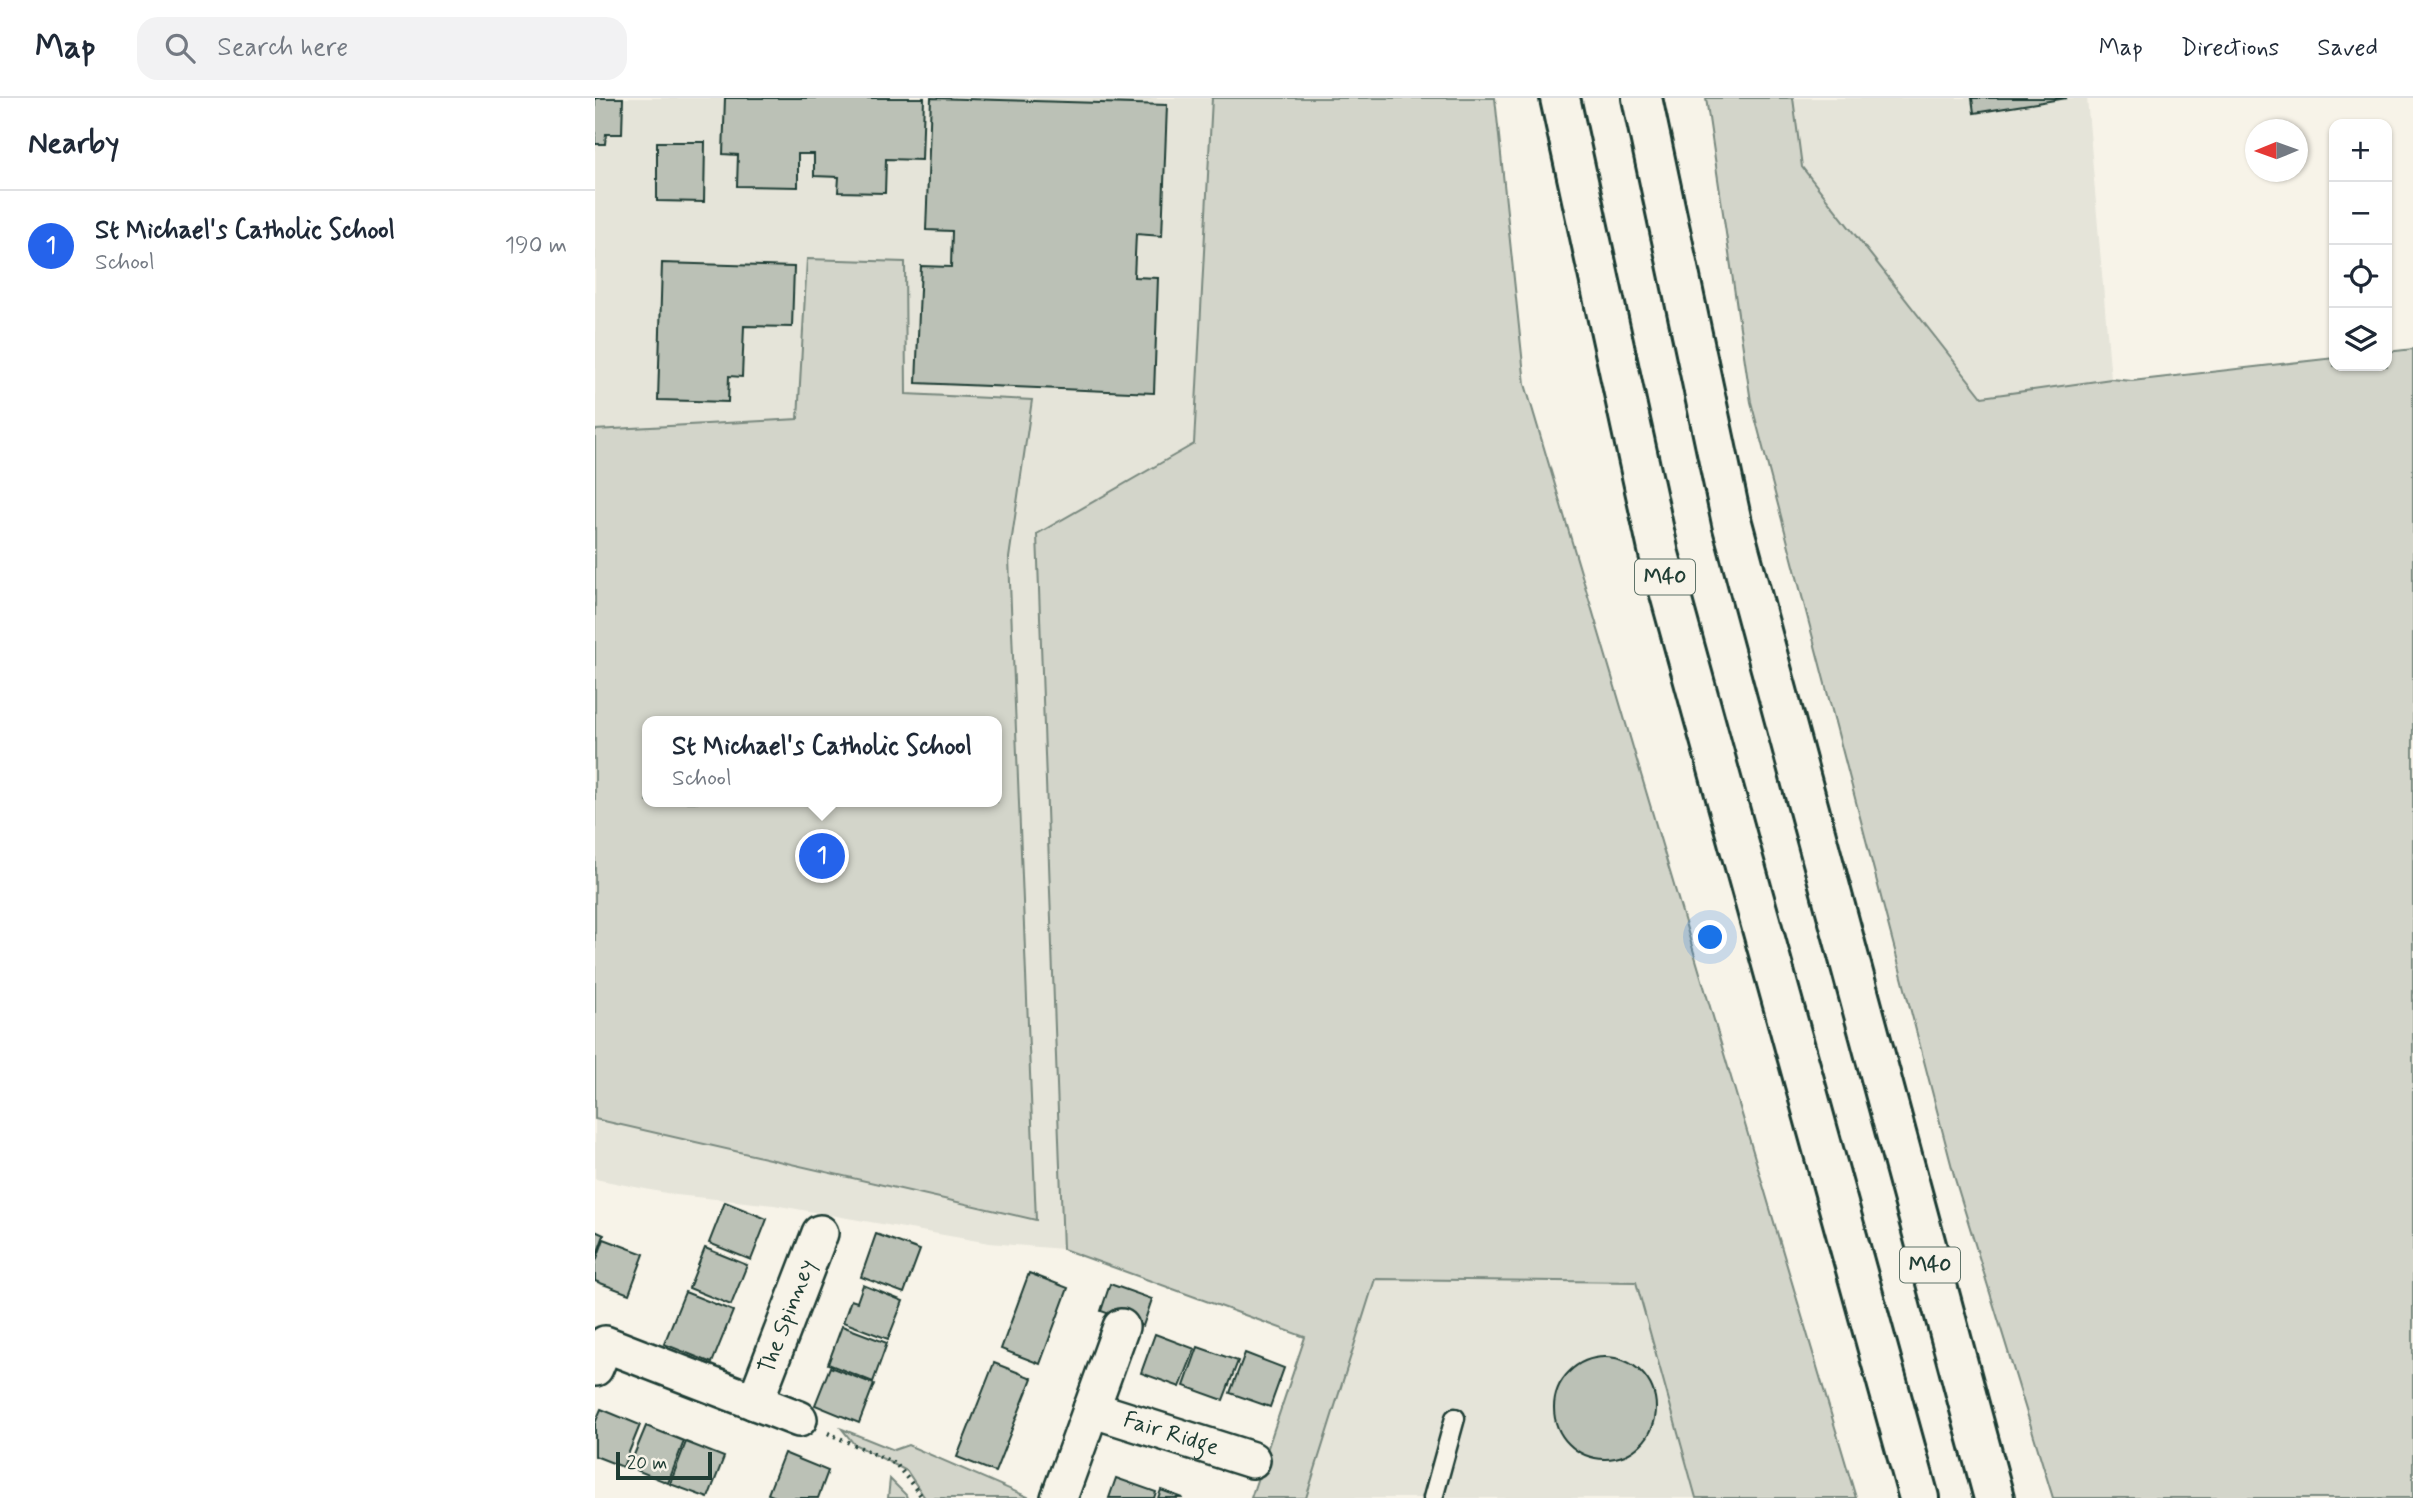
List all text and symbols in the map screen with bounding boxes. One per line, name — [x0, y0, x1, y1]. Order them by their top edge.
search box — [137, 17, 627, 80]
text: Map — [35, 26, 95, 70]
icon: search — [161, 29, 199, 67]
text: Search here — [217, 31, 348, 65]
text: Map — [2099, 33, 2143, 64]
text: Directions — [2181, 33, 2279, 64]
text: Saved — [2317, 33, 2378, 64]
north arrow — [2245, 119, 2308, 182]
map controls — [2329, 119, 2392, 371]
button: + — [2329, 119, 2392, 182]
text: Nearby — [28, 124, 119, 163]
button: − — [2329, 182, 2392, 245]
text: St Michael's Catholic School — [95, 214, 395, 248]
text: 1 — [46, 231, 56, 261]
text: 190 m — [505, 231, 567, 261]
button: locate — [2329, 245, 2392, 308]
text: School — [95, 248, 155, 278]
button: layers — [2329, 308, 2392, 371]
road number: M40 — [1635, 560, 1695, 594]
popup — [642, 716, 1002, 807]
text: St Michael's Catholic School — [672, 730, 972, 764]
text: School — [672, 764, 732, 794]
pin: 1 — [799, 830, 845, 882]
your location — [1693, 920, 1727, 954]
road number: M40 — [1900, 1248, 1960, 1282]
street label: The Spinney — [752, 1255, 823, 1379]
street label: Fair Ridge — [1120, 1405, 1223, 1464]
scale bar — [616, 1449, 712, 1481]
text: 20 m — [627, 1451, 667, 1476]

